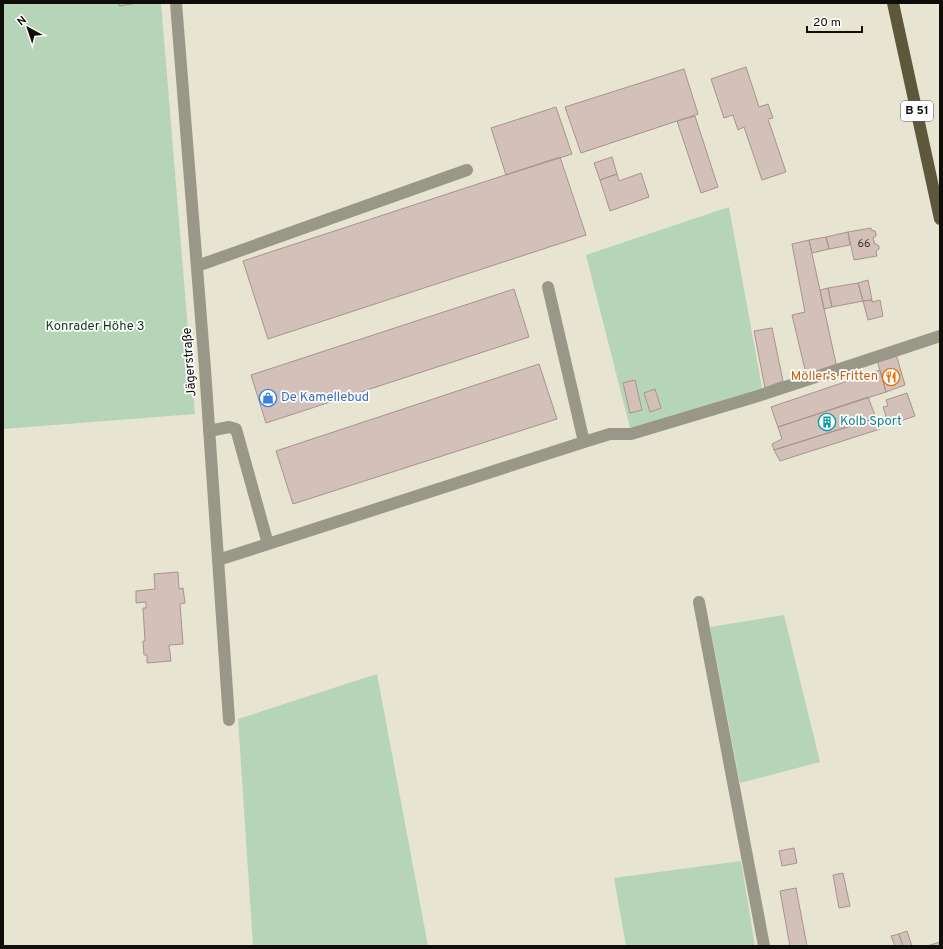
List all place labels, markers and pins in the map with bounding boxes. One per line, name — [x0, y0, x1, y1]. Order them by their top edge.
restaurant icon: Möller's Fritten — [881, 367, 901, 387]
place label: Möller's Fritten — [791, 369, 878, 385]
shop icon: De Kamellebud — [258, 388, 278, 408]
place label: De Kamellebud — [281, 390, 369, 406]
building icon: Kolb Sport — [817, 412, 837, 432]
place label: Kolb Sport — [840, 414, 902, 430]

